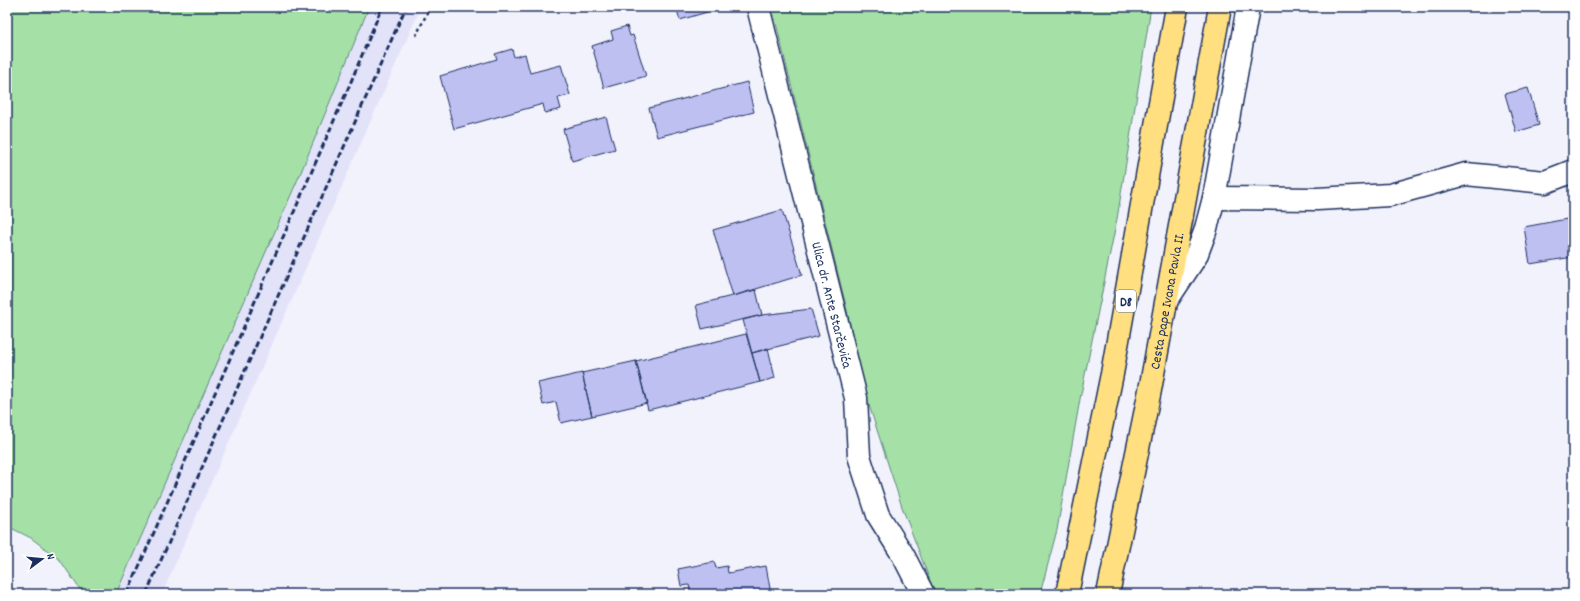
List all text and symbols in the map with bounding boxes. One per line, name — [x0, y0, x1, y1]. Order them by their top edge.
street label: Cesta pape Ivana Pavla II. — [1146, 231, 1191, 371]
street label: Ulica dr. Ante Starčevića — [805, 240, 856, 371]
road number: D8 — [1116, 290, 1136, 312]
north arrow — [22, 539, 62, 579]
text: N — [41, 552, 58, 562]

